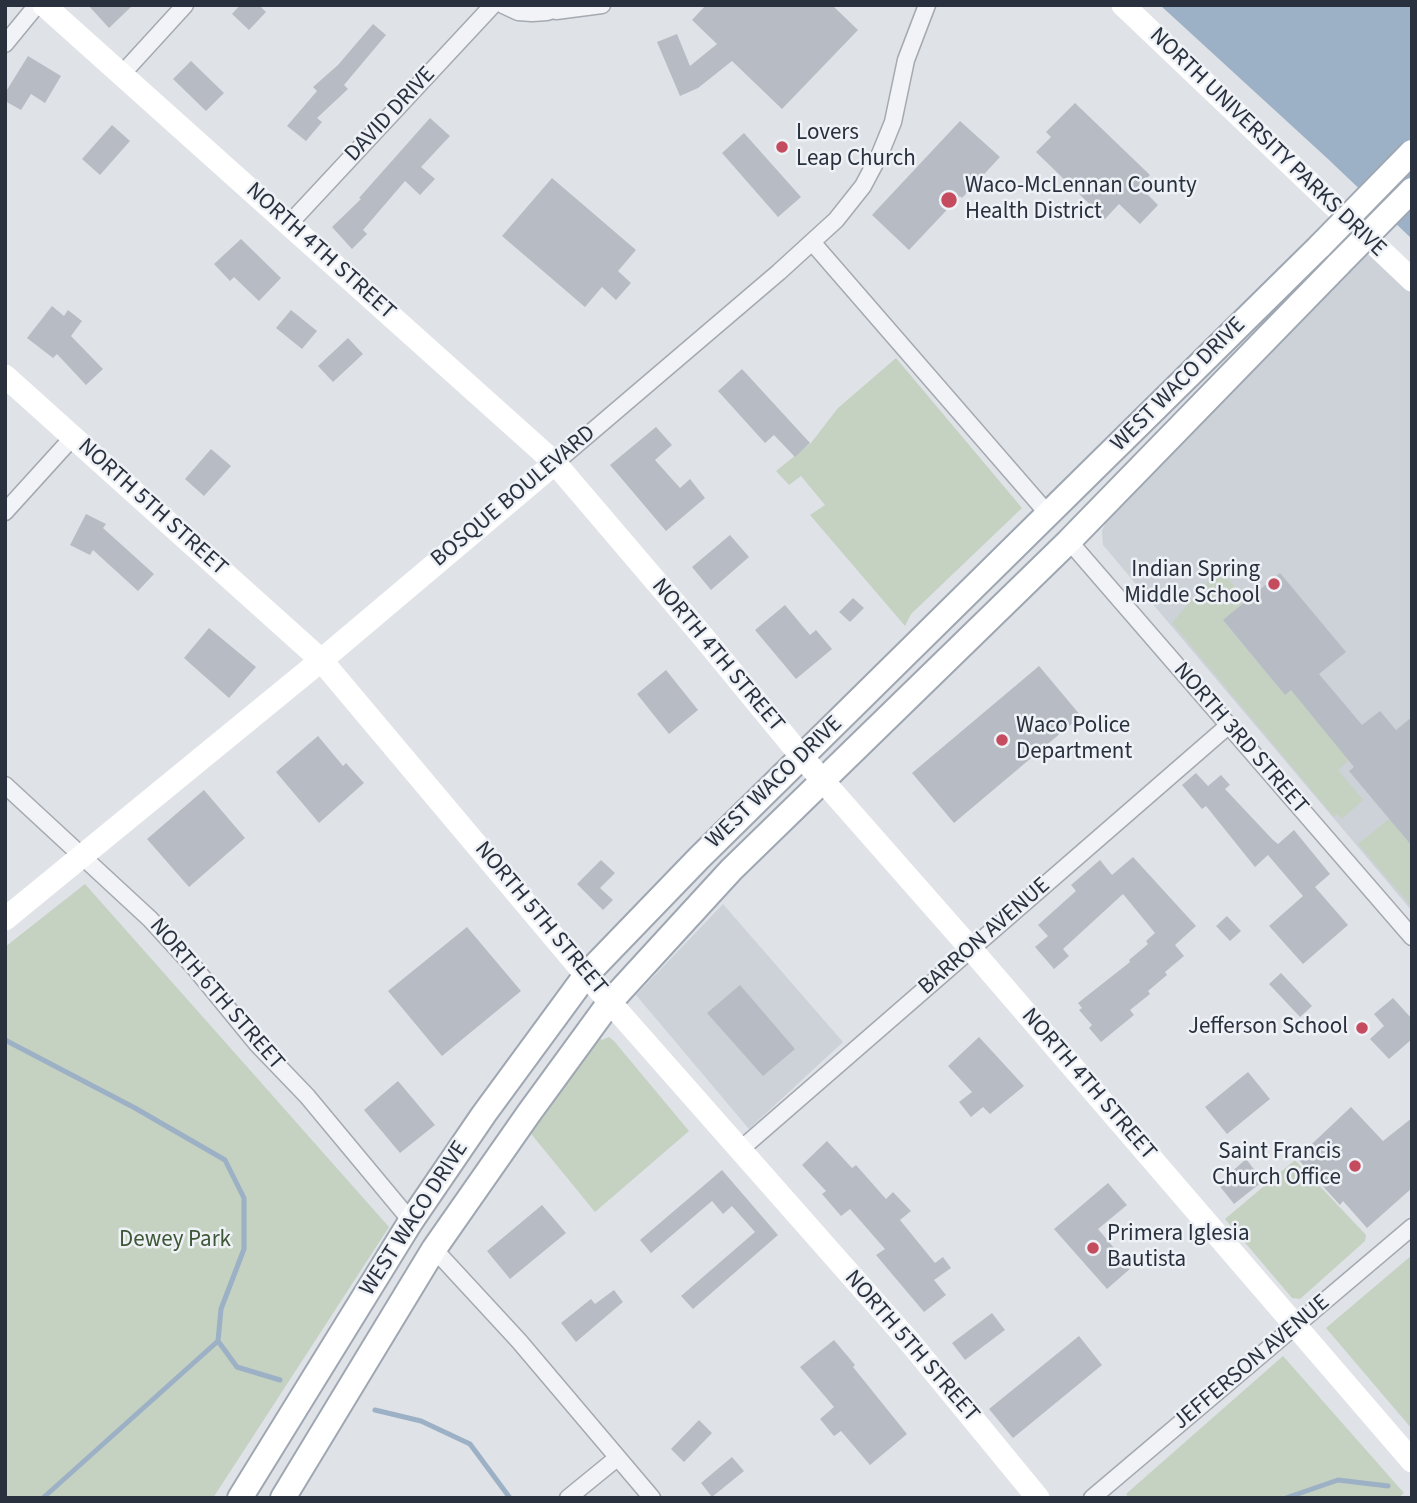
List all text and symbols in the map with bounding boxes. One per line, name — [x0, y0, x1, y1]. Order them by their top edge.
street label: NORTH UNIVERSITY PARKS DRIVE — [1143, 23, 1391, 263]
street label: DAVID DRIVE — [340, 62, 442, 168]
place label: Lovers Leap Church — [796, 120, 916, 174]
marker: Lovers Leap Church — [774, 139, 790, 155]
place label: Waco-McLennan County Health District — [965, 173, 1197, 227]
street label: NORTH 4TH STREET — [239, 178, 401, 326]
marker: Waco-McLennan County Health District — [939, 190, 959, 210]
street label: WEST WACO DRIVE — [1106, 312, 1252, 458]
street label: BOSQUE BOULEVARD — [426, 420, 602, 574]
street label: NORTH 5TH STREET — [71, 434, 233, 582]
place label: Indian Spring Middle School — [1124, 557, 1260, 611]
street label: NORTH 4TH STREET — [645, 574, 789, 738]
marker: Indian Spring Middle School — [1266, 576, 1282, 592]
street label: NORTH 3RD STREET — [1167, 658, 1313, 820]
street label: WEST WACO DRIVE — [701, 711, 849, 855]
place label: Waco Police Department — [1016, 713, 1132, 767]
marker: Waco Police Department — [994, 732, 1010, 748]
street label: NORTH 5TH STREET — [468, 837, 612, 1001]
street label: BARRON AVENUE — [914, 872, 1056, 1002]
street label: NORTH 6TH STREET — [143, 913, 289, 1077]
street label: NORTH 4TH STREET — [1015, 1003, 1161, 1167]
place label: Jefferson School — [1188, 1014, 1348, 1042]
marker: Jefferson School — [1354, 1020, 1370, 1036]
street label: WEST WACO DRIVE — [355, 1136, 475, 1302]
place label: Saint Francis Church Office — [1212, 1139, 1341, 1193]
marker: Saint Francis Church Office — [1347, 1158, 1363, 1174]
place label: Primera Iglesia Bautista — [1107, 1221, 1250, 1275]
park label: Dewey Park — [119, 1227, 231, 1255]
marker: Primera Iglesia Bautista — [1085, 1240, 1101, 1256]
street label: NORTH 5TH STREET — [838, 1265, 984, 1429]
street label: JEFFERSON AVENUE — [1168, 1290, 1336, 1436]

